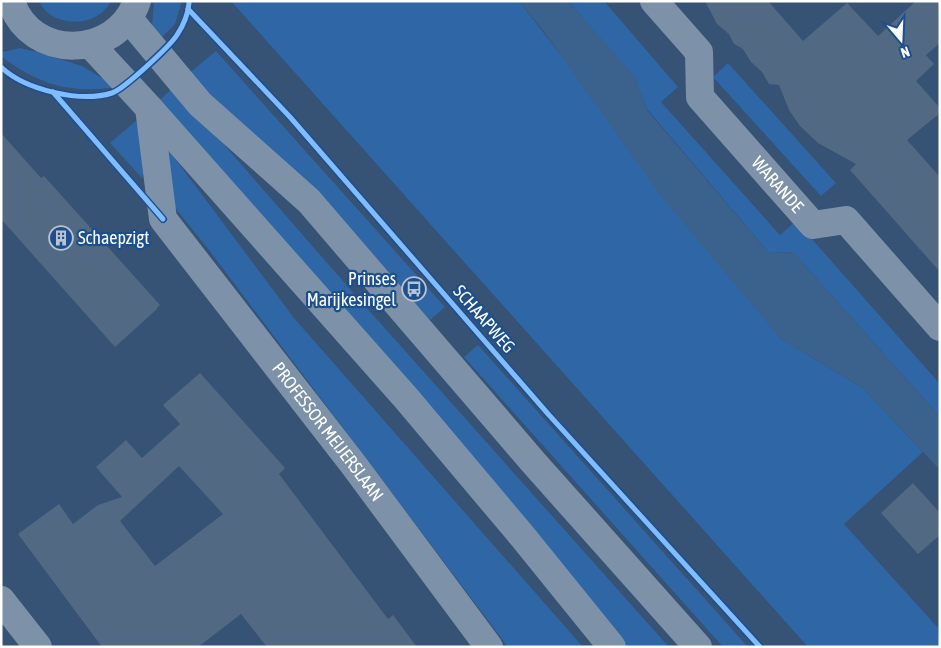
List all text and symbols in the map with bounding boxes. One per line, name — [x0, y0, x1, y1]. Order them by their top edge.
north arrow — [876, 15, 926, 65]
text: N — [899, 43, 912, 61]
street label: WARANDE — [747, 152, 808, 217]
building icon: Schaepzigt — [48, 225, 74, 251]
place label: Schaepzigt — [78, 227, 149, 248]
place label: Prinses Marijkesingel — [307, 268, 396, 310]
bus stop icon: Prinses Marijkesingel — [401, 276, 427, 302]
street label: SCHAAPWEG — [449, 281, 519, 357]
street label: PROFESSOR MEIJERSLAAN — [268, 358, 388, 505]

